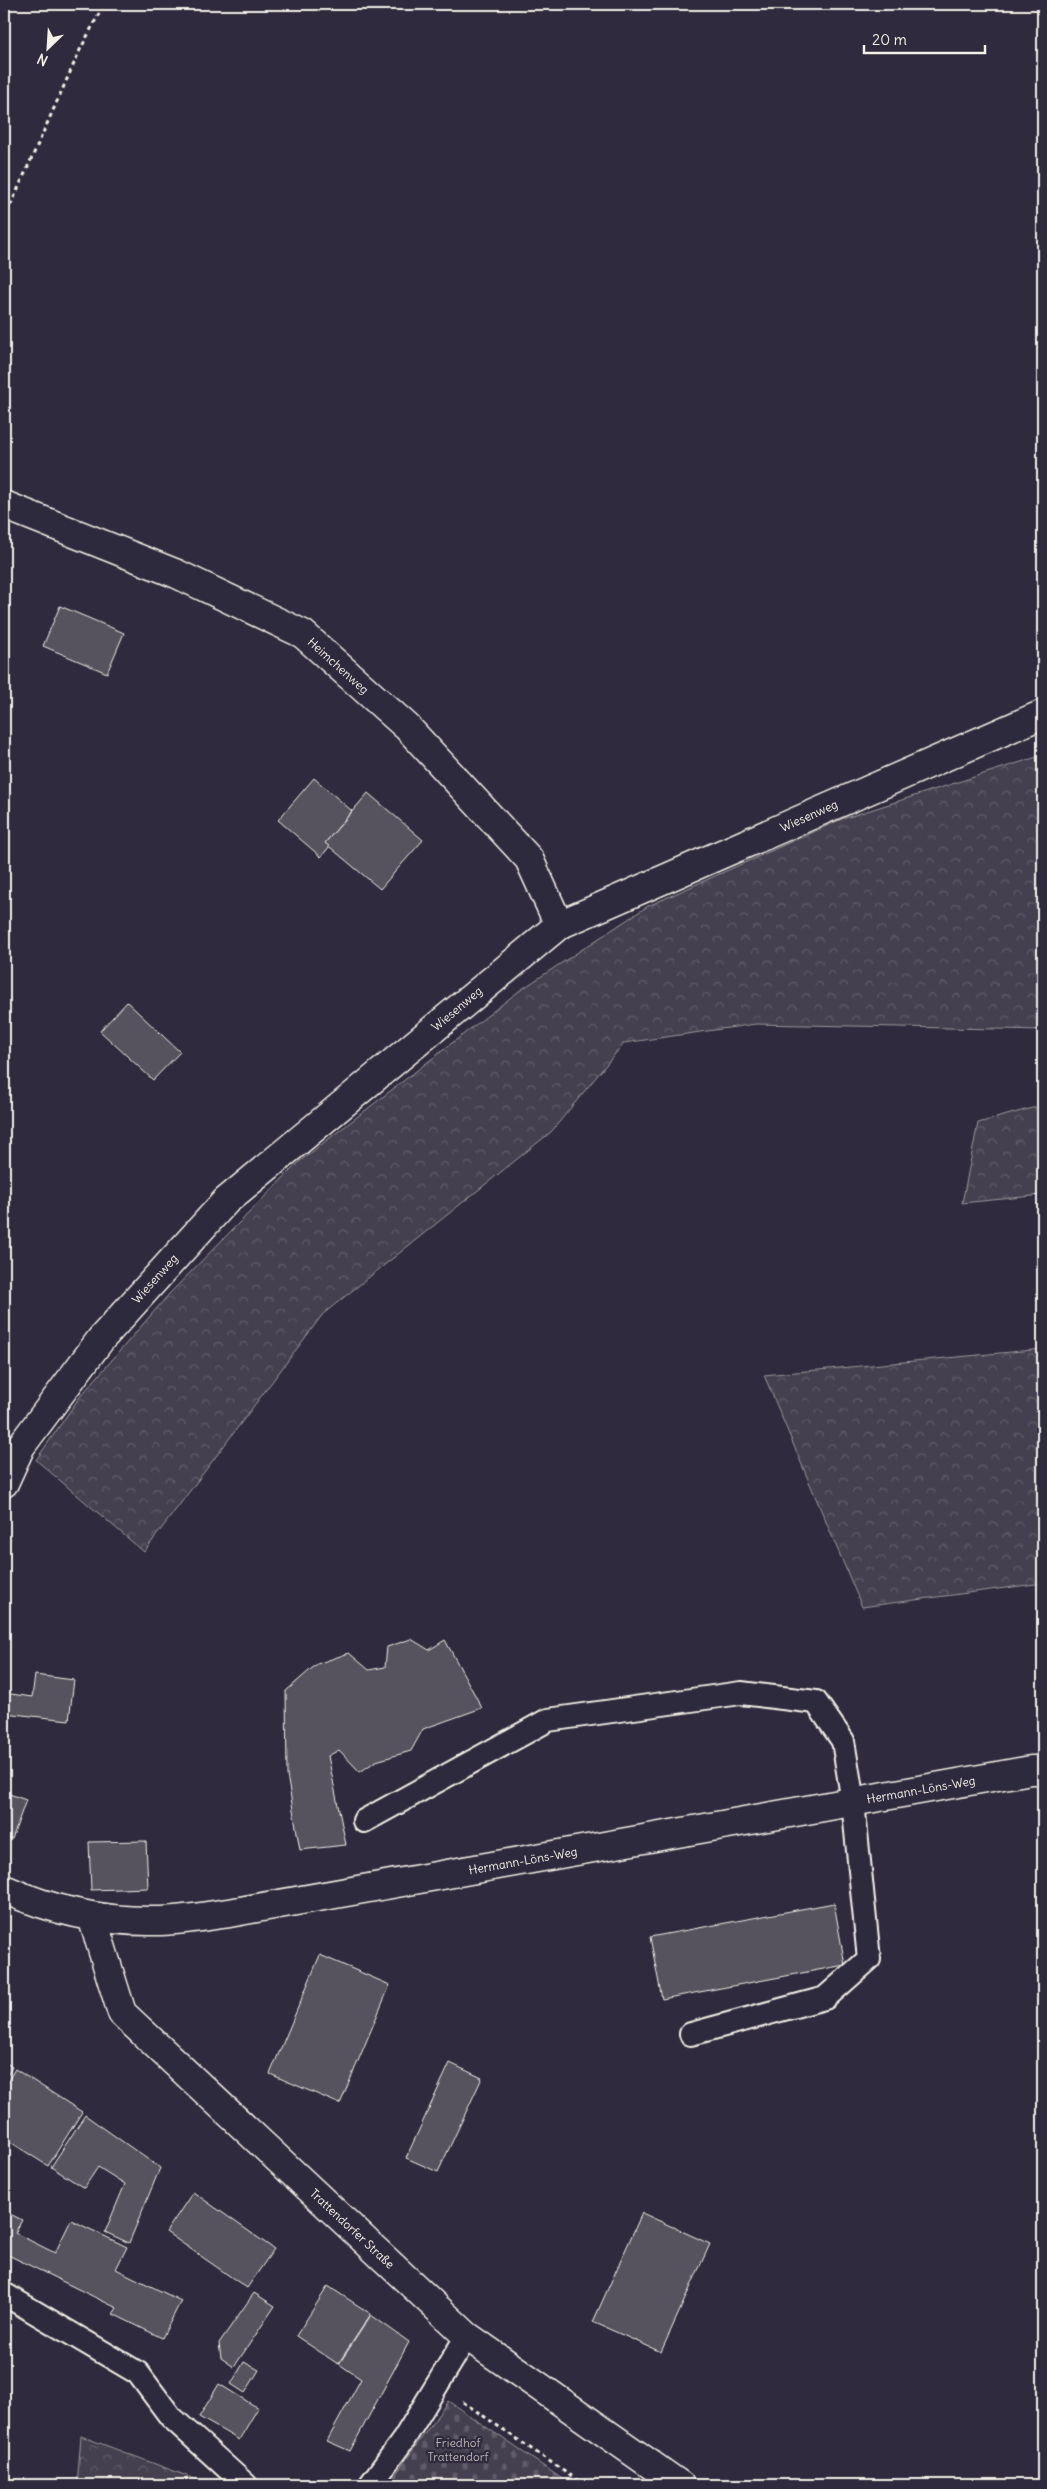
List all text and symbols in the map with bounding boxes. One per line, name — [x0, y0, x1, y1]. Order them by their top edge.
north arrow — [22, 22, 72, 72]
scale bar — [864, 22, 986, 54]
text: 20 m — [872, 30, 907, 49]
text: N — [34, 50, 51, 70]
street label: Heimchenweg — [305, 634, 372, 697]
street label: Wiesenweg — [778, 796, 840, 835]
street label: Wiesenweg — [428, 983, 485, 1034]
street label: Wiesenweg — [128, 1251, 181, 1307]
street label: Hermann-Löns-Weg — [865, 1773, 976, 1806]
street label: Hermann-Löns-Weg — [467, 1844, 578, 1877]
street label: Trattendorfer Straße — [307, 2186, 398, 2272]
park label: Friedhof Trattendorf — [427, 2435, 490, 2464]

